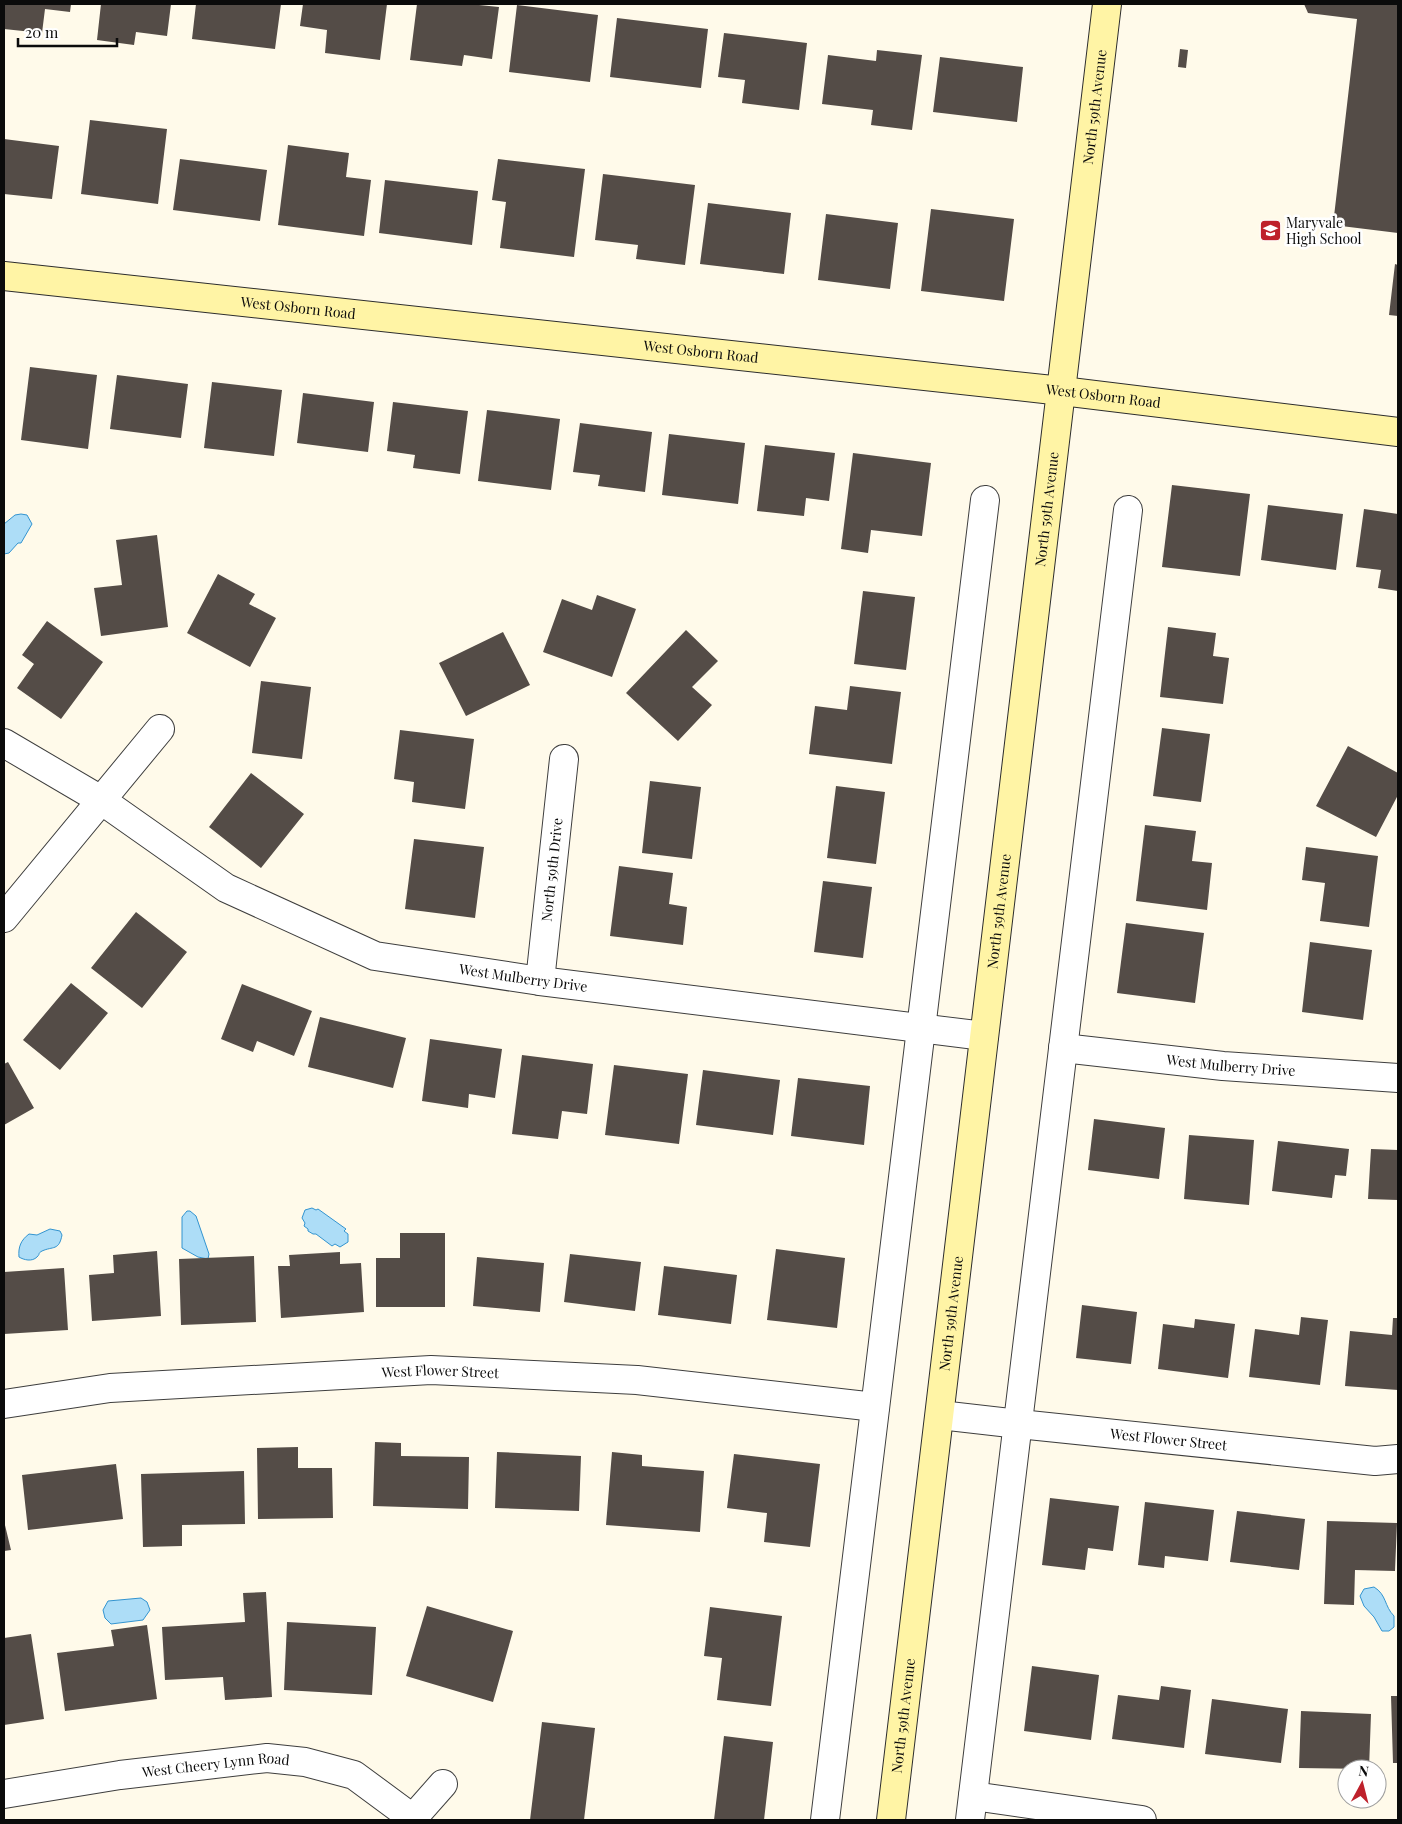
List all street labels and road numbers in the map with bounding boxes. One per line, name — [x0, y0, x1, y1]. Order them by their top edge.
street label: North 59th Avenue — [1078, 48, 1111, 166]
street label: West Osborn Road — [239, 292, 357, 323]
street label: West Osborn Road — [642, 335, 759, 367]
street label: West Osborn Road — [1044, 379, 1162, 412]
street label: North 59th Avenue — [1030, 451, 1063, 568]
street label: North 59th Drive — [536, 817, 567, 922]
street label: North 59th Avenue — [982, 853, 1015, 970]
street label: West Mulberry Drive — [457, 959, 589, 996]
street label: West Mulberry Drive — [1165, 1050, 1296, 1080]
street label: North 59th Avenue — [934, 1255, 967, 1372]
street label: West Flower Street — [380, 1360, 500, 1382]
street label: West Flower Street — [1108, 1423, 1229, 1455]
street label: North 59th Avenue — [887, 1657, 919, 1774]
street label: West Cheery Lynn Road — [140, 1748, 291, 1781]

